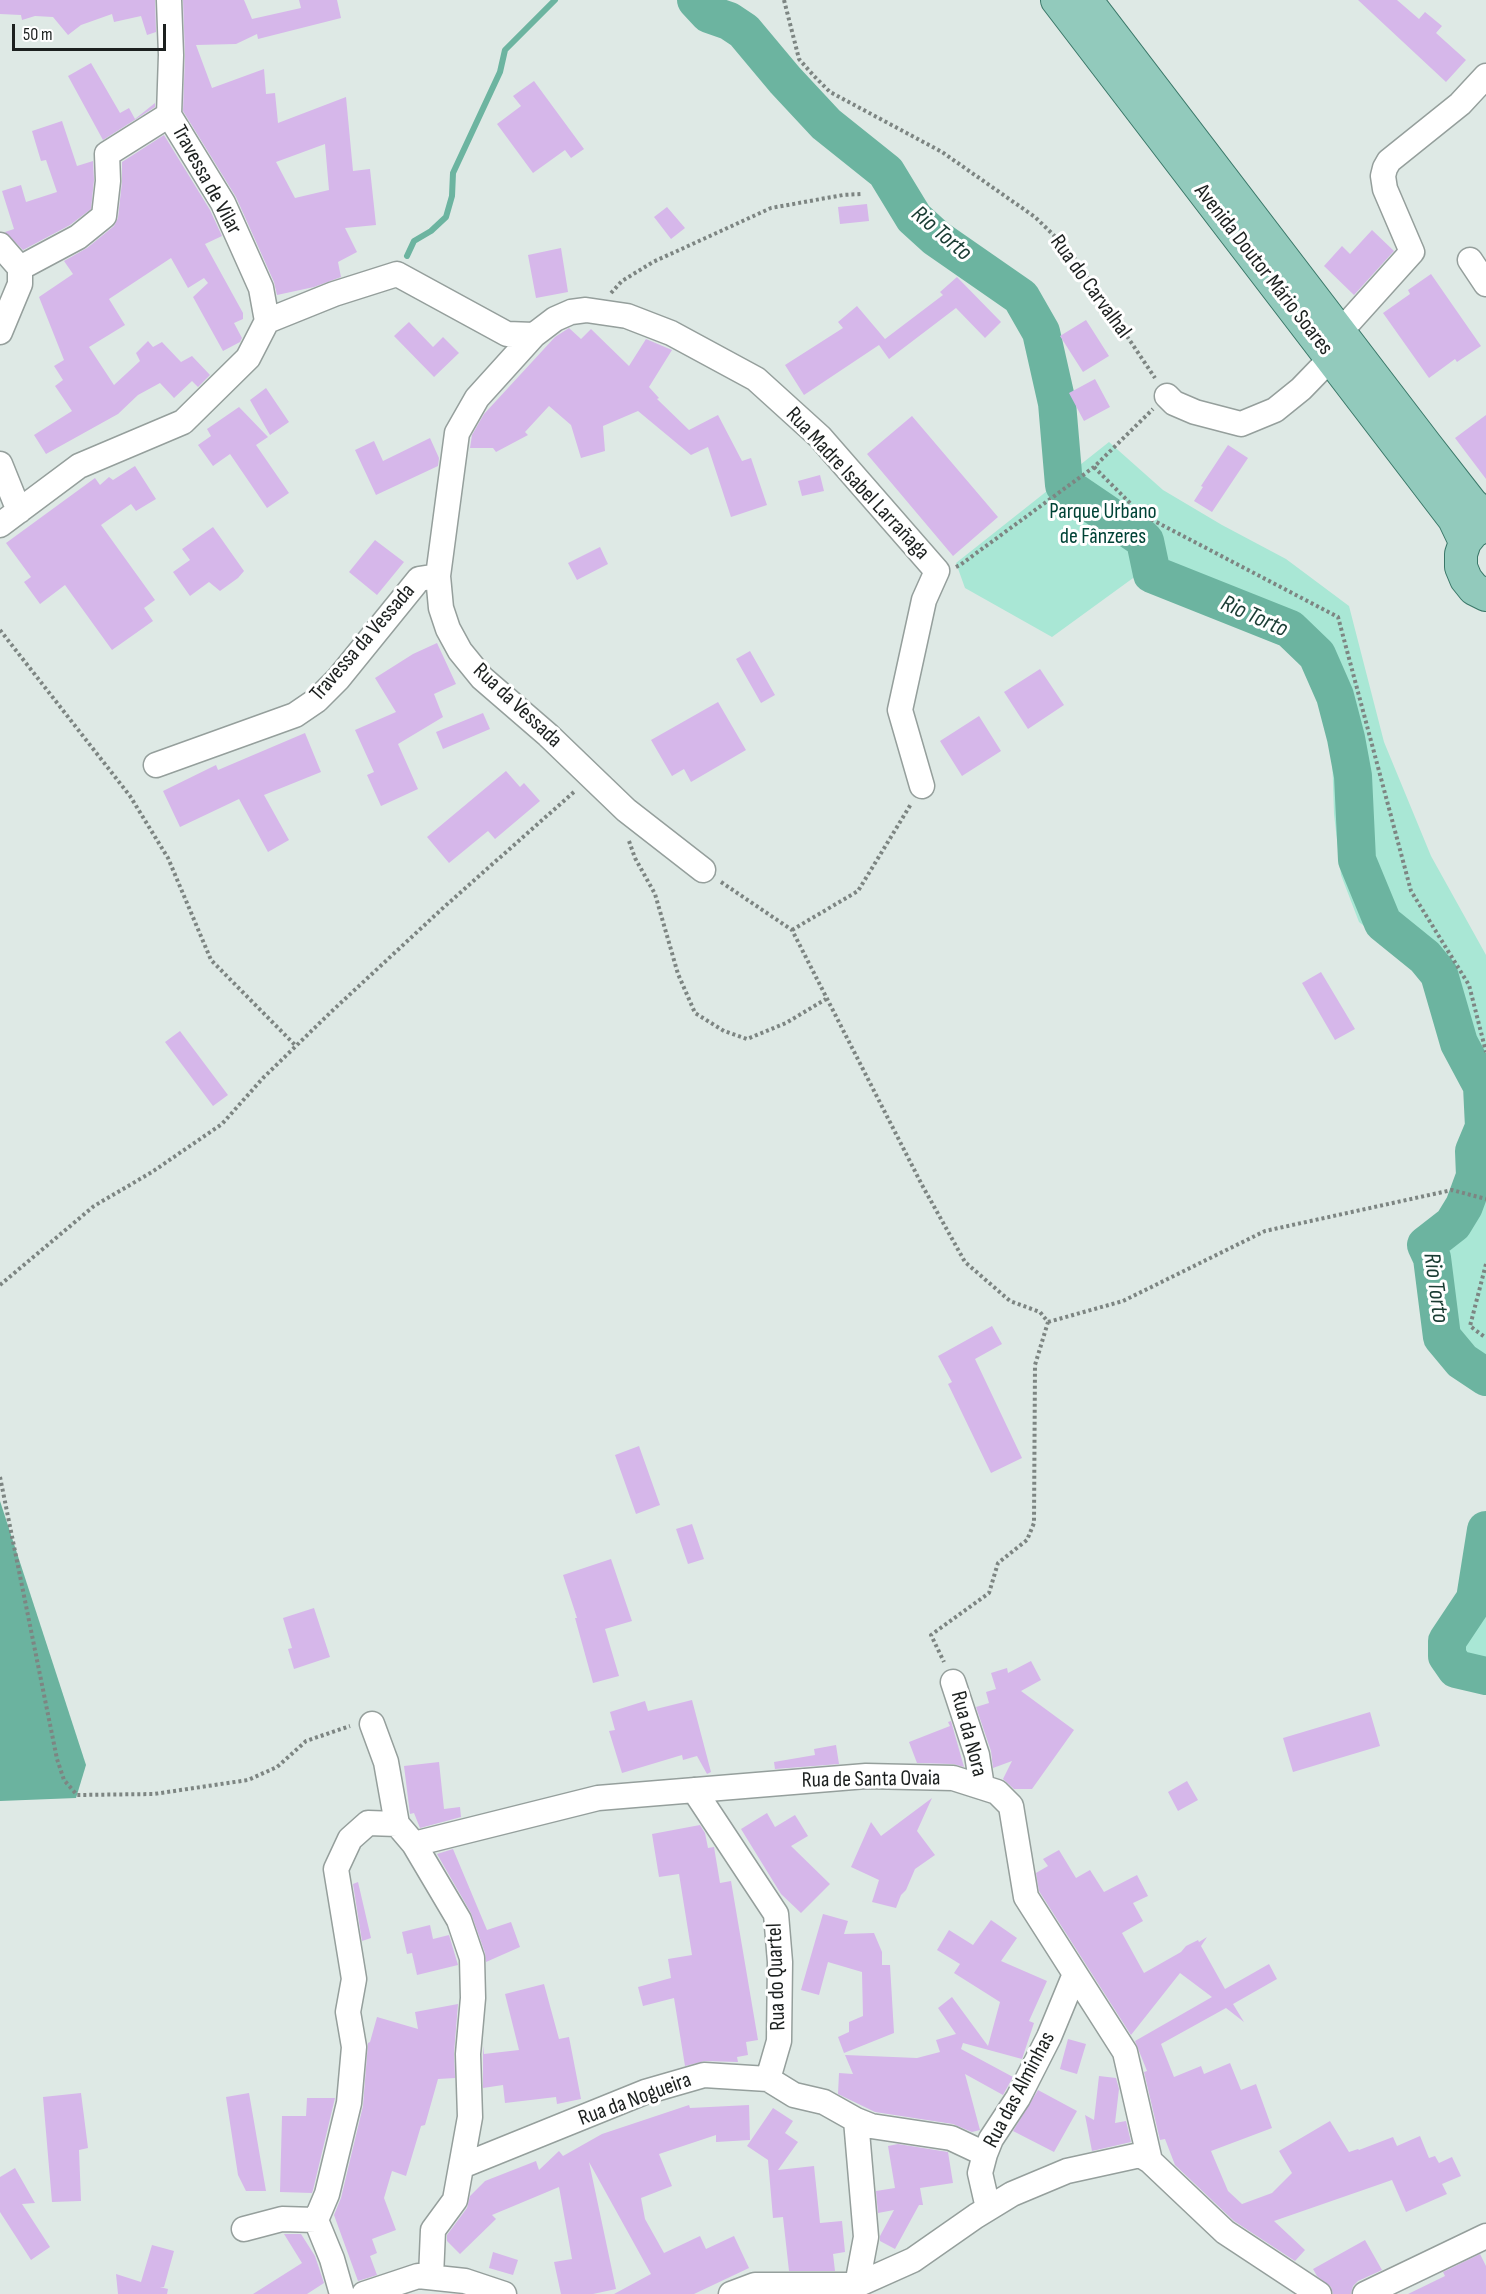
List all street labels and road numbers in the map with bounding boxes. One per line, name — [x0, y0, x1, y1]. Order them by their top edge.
street label: Travessa de Vilar — [165, 121, 247, 239]
street label: Avenida Doutor Mário Soares — [1188, 179, 1338, 361]
street label: Rua do Carvalhal — [1044, 230, 1136, 344]
street label: Rua Madre Isabel Larrañaga — [780, 402, 934, 566]
street label: Travessa da Vessada — [305, 579, 421, 707]
street label: Rua da Vessada — [467, 658, 567, 754]
street label: Rua da Nora — [944, 1688, 992, 1780]
street label: Rua de Santa Ovaia — [801, 1766, 941, 1794]
street label: Rua do Quartel — [762, 1923, 792, 2031]
street label: Rua das Alminhas — [978, 2027, 1062, 2153]
street label: Rua da Nogueira — [575, 2067, 695, 2133]

